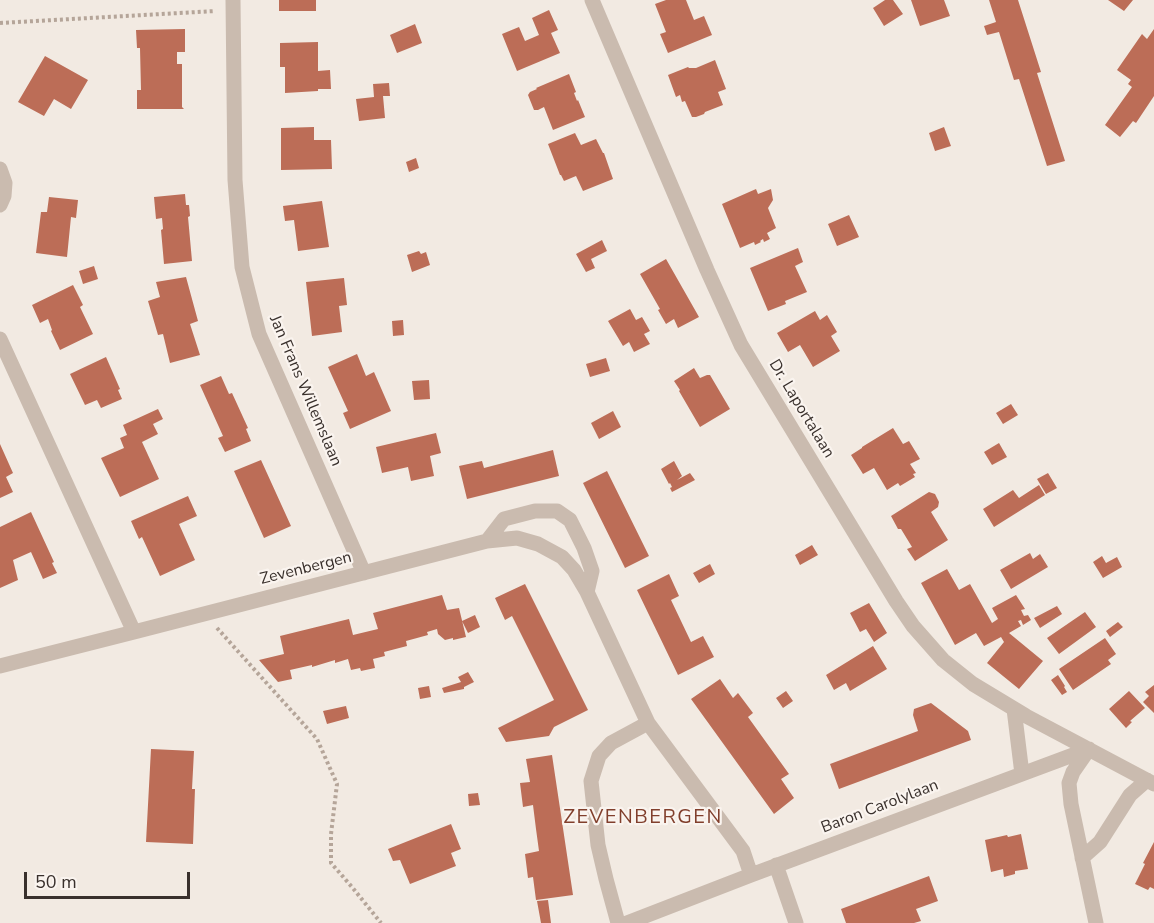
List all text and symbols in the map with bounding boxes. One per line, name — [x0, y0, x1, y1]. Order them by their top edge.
street label: Jan Frans Willemslaan — [265, 313, 345, 469]
street label: Dr. Laportalaan — [764, 356, 838, 462]
street label: Zevenbergen — [258, 548, 354, 590]
street label: Baron Carolylaan — [819, 776, 941, 838]
district label: ZEVENBERGEN — [563, 806, 723, 830]
scale bar — [27, 860, 194, 898]
text: 50 m — [35, 870, 77, 894]

